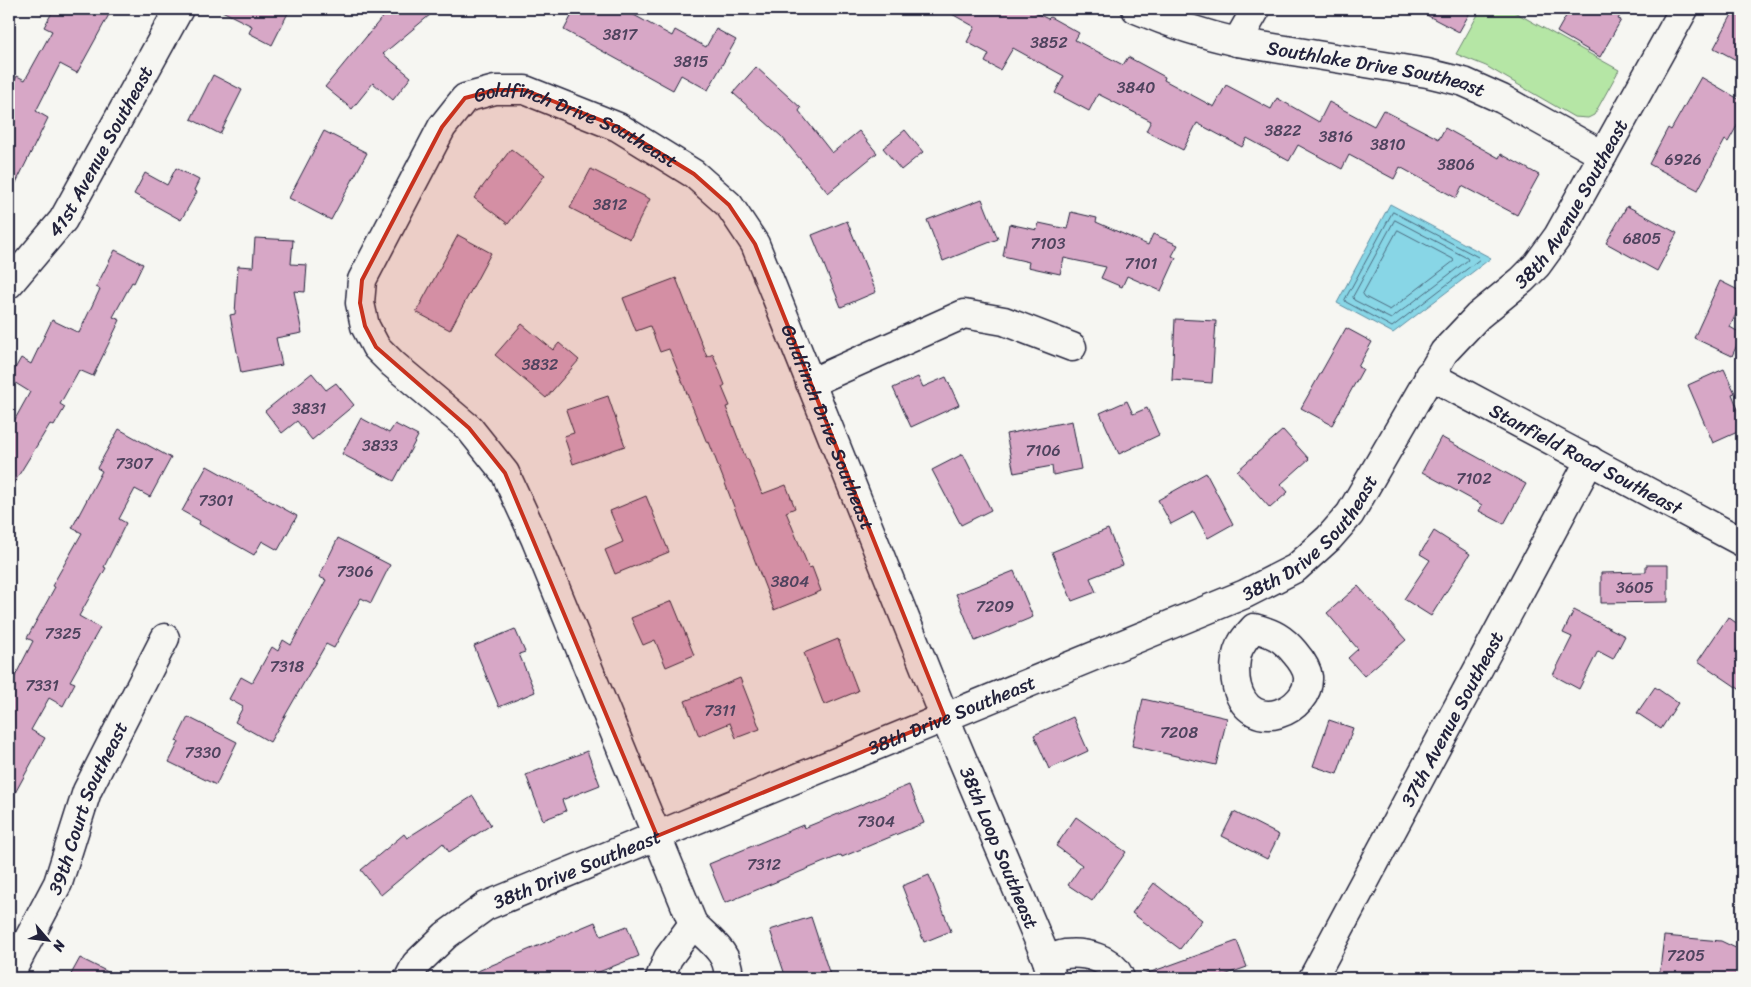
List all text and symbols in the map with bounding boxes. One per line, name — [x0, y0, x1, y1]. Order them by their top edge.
house number: 3817 — [603, 20, 638, 49]
house number: 3852 — [1030, 28, 1068, 57]
street label: Southlake Drive Southeast — [1264, 31, 1491, 107]
house number: 3815 — [673, 47, 709, 76]
street label: 41st Avenue Southeast — [39, 59, 162, 245]
house number: 3840 — [1117, 73, 1155, 102]
street label: Goldfinch Drive Southeast — [470, 74, 684, 177]
street label: 38th Avenue Southeast — [1507, 113, 1637, 297]
house number: 3822 — [1265, 116, 1301, 145]
house number: 3816 — [1319, 122, 1353, 151]
house number: 3810 — [1370, 130, 1406, 159]
house number: 6926 — [1664, 145, 1702, 174]
house number: 3806 — [1437, 150, 1475, 179]
house number: 3812 — [593, 190, 627, 219]
house number: 6805 — [1623, 224, 1662, 253]
house number: 7103 — [1031, 229, 1066, 258]
house number: 7101 — [1125, 249, 1158, 278]
street label: Goldfinch Drive Southeast — [772, 319, 884, 535]
house number: 3832 — [522, 350, 558, 379]
house number: 3831 — [292, 394, 326, 423]
street label: Stanfield Road Southeast — [1483, 394, 1690, 525]
house number: 3833 — [362, 431, 398, 460]
house number: 7106 — [1025, 436, 1061, 465]
house number: 7307 — [115, 449, 153, 478]
house number: 7102 — [1456, 464, 1492, 493]
street label: 38th Drive Southeast — [1236, 468, 1387, 610]
house number: 7301 — [199, 486, 234, 515]
house number: 7306 — [336, 557, 374, 586]
house number: 3804 — [771, 567, 809, 596]
house number: 3605 — [1616, 573, 1654, 602]
house number: 7209 — [976, 592, 1014, 621]
house number: 7325 — [45, 619, 82, 648]
street label: 37th Avenue Southeast — [1392, 625, 1513, 813]
house number: 7318 — [270, 652, 305, 681]
street label: 38th Drive Southeast — [862, 666, 1041, 764]
house number: 7331 — [25, 671, 59, 700]
house number: 7311 — [704, 696, 736, 725]
street label: 39th Court Southeast — [39, 716, 137, 901]
house number: 7208 — [1160, 718, 1198, 747]
house number: 7330 — [185, 738, 221, 767]
street label: 38th Loop Southeast — [950, 761, 1048, 934]
house number: 7304 — [857, 807, 895, 836]
street label: 38th Drive Southeast — [488, 820, 666, 918]
house number: 7312 — [747, 850, 781, 879]
north arrow — [22, 914, 72, 964]
text: N — [46, 935, 73, 956]
house number: 7205 — [1667, 941, 1705, 970]

